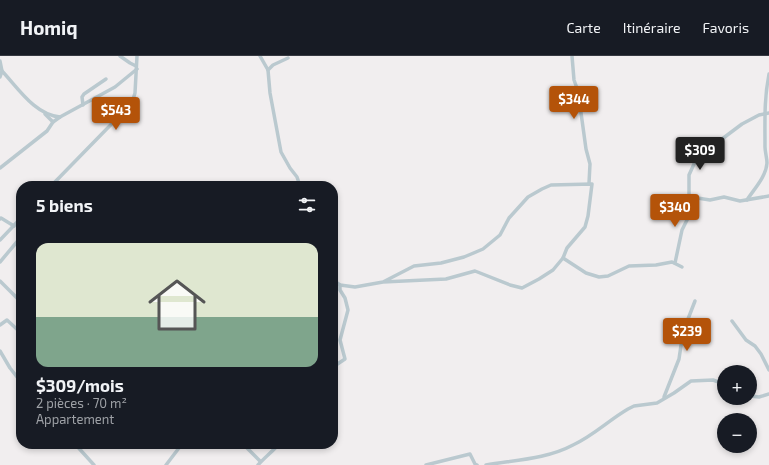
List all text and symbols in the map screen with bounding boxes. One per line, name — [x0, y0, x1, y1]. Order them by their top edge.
text: Homiq — [20, 16, 78, 39]
text: Carte — [567, 19, 601, 36]
text: Itinéraire — [623, 19, 681, 36]
text: Favoris — [703, 19, 749, 36]
pin: $344 — [550, 86, 598, 120]
text: $344 — [558, 91, 590, 107]
pin: $543 — [92, 97, 140, 131]
text: $543 — [101, 102, 131, 118]
pin: $309 — [676, 137, 724, 171]
text: $309 — [685, 142, 715, 158]
icon: filters — [296, 194, 318, 216]
pin: $340 — [651, 194, 699, 228]
text: 5 biens — [36, 195, 93, 215]
text: $340 — [659, 199, 691, 215]
icon: home — [141, 269, 213, 341]
pin: $239 — [663, 318, 711, 352]
text: $239 — [672, 323, 702, 339]
map controls — [717, 365, 757, 453]
button: + — [717, 365, 757, 405]
text: $309/mois — [36, 375, 124, 395]
text: 2 pièces · 70 m² — [36, 395, 127, 411]
text: Appartement — [36, 411, 114, 427]
button: − — [717, 413, 757, 453]

